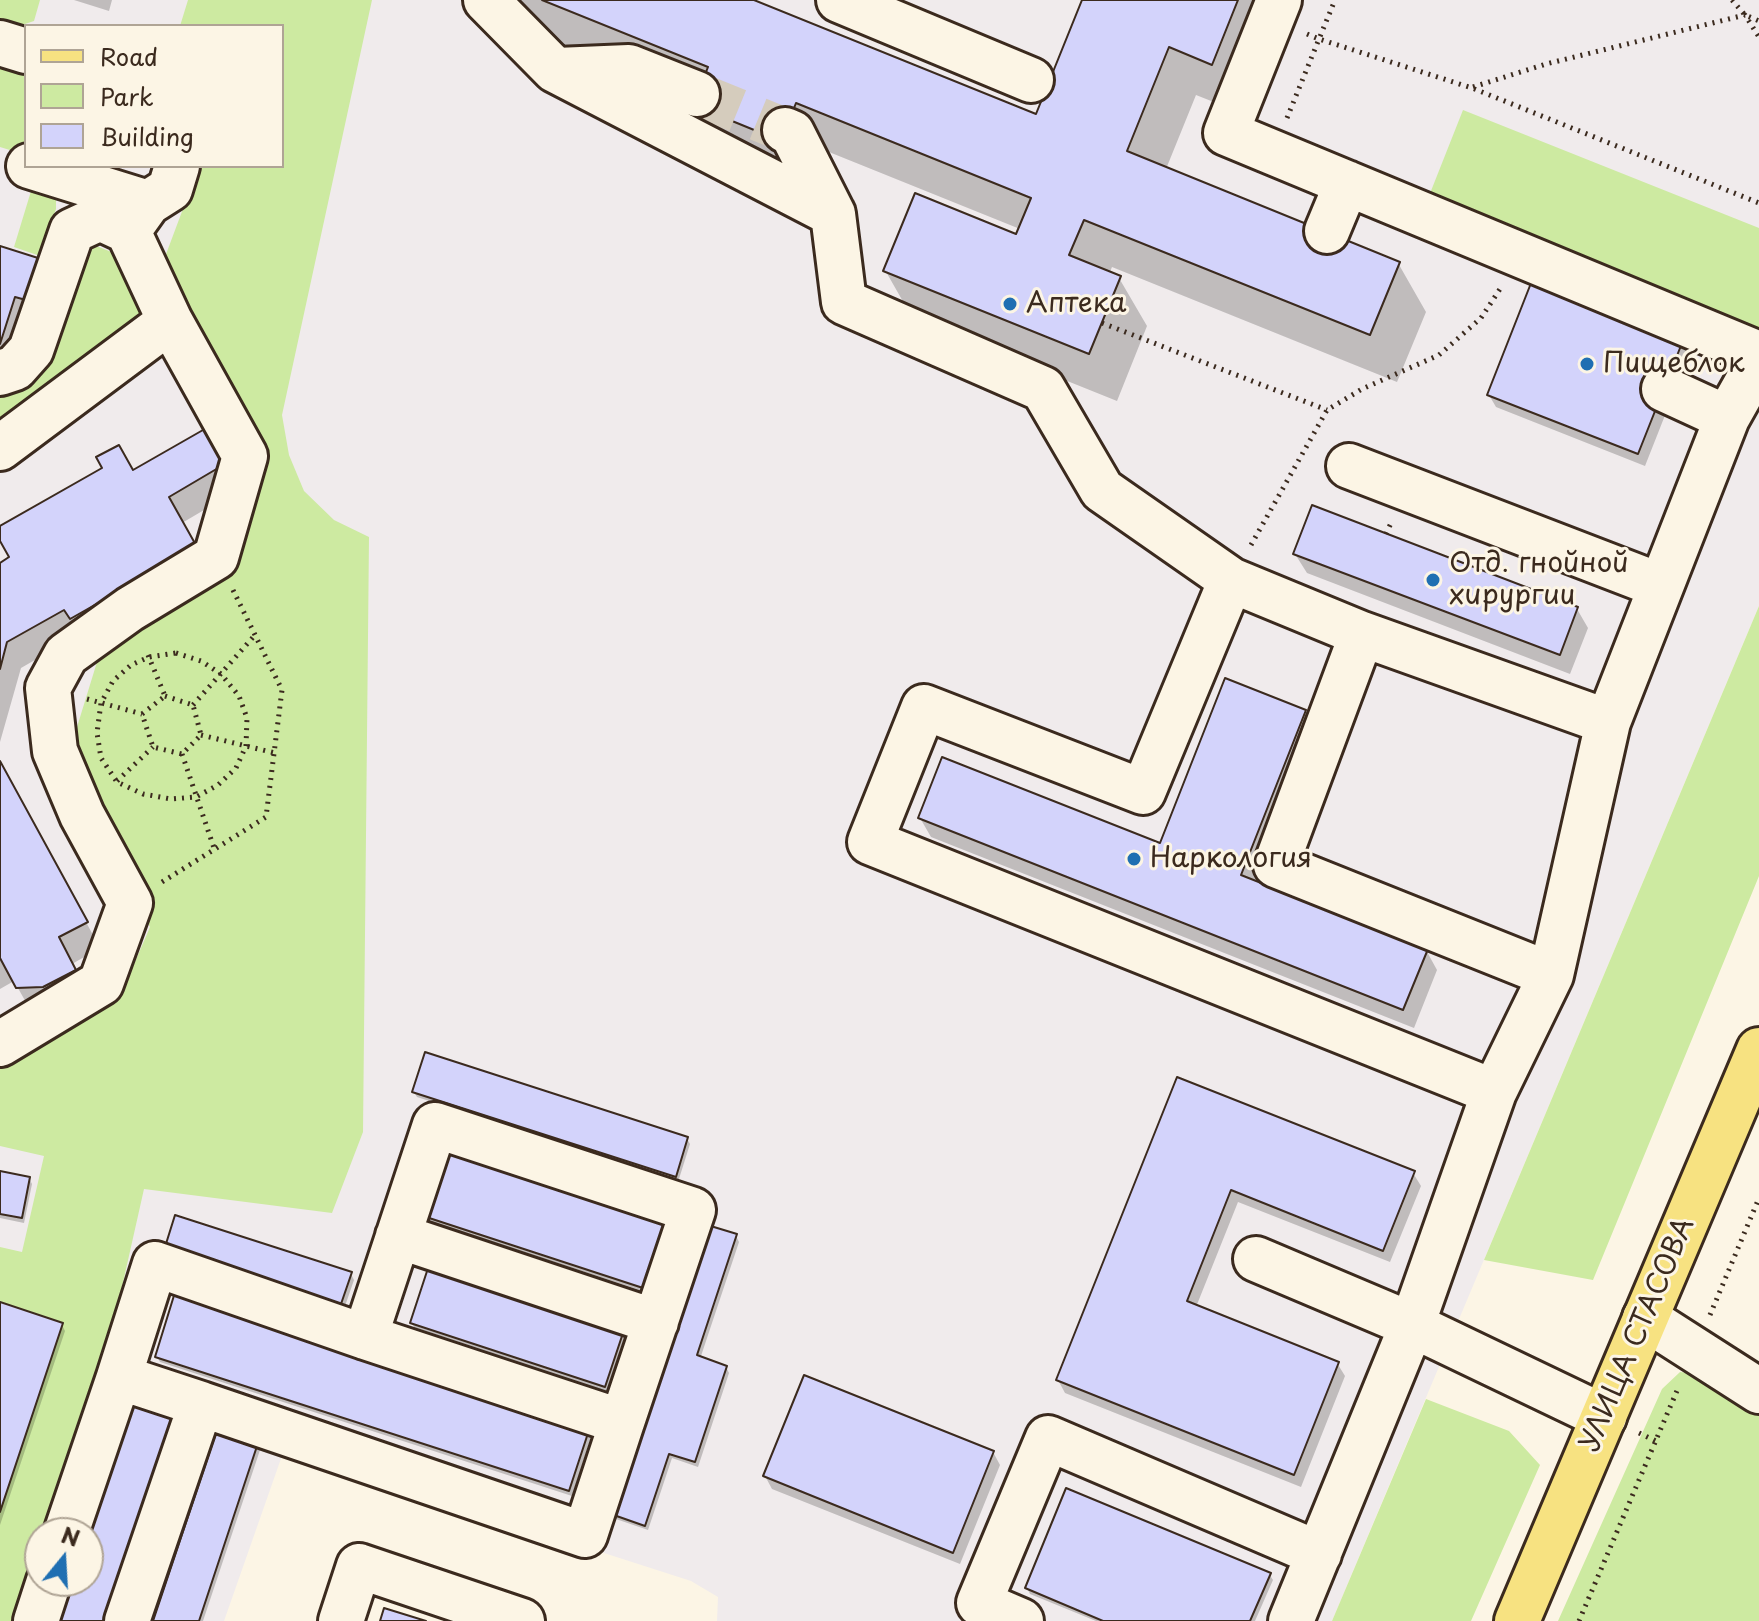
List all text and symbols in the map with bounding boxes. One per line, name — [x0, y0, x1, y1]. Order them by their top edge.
legend — [24, 24, 284, 168]
text: Road — [100, 38, 158, 74]
text: Park — [100, 78, 154, 114]
text: Building — [100, 118, 194, 154]
place label: Аптека — [1026, 287, 1126, 321]
marker: Аптека — [1001, 295, 1019, 313]
place label: Пищеблок — [1603, 347, 1745, 381]
marker: Пищеблок — [1578, 355, 1596, 373]
place label: Отд. гнойной хирургии — [1449, 547, 1629, 613]
marker: Отд. гнойной хирургии — [1424, 571, 1442, 589]
place label: Наркология — [1150, 842, 1312, 876]
marker: Наркология — [1125, 850, 1143, 868]
street label: УЛИЦА СТАСОВА — [1574, 1213, 1702, 1457]
north arrow — [24, 1517, 104, 1597]
text: N — [58, 1517, 84, 1554]

